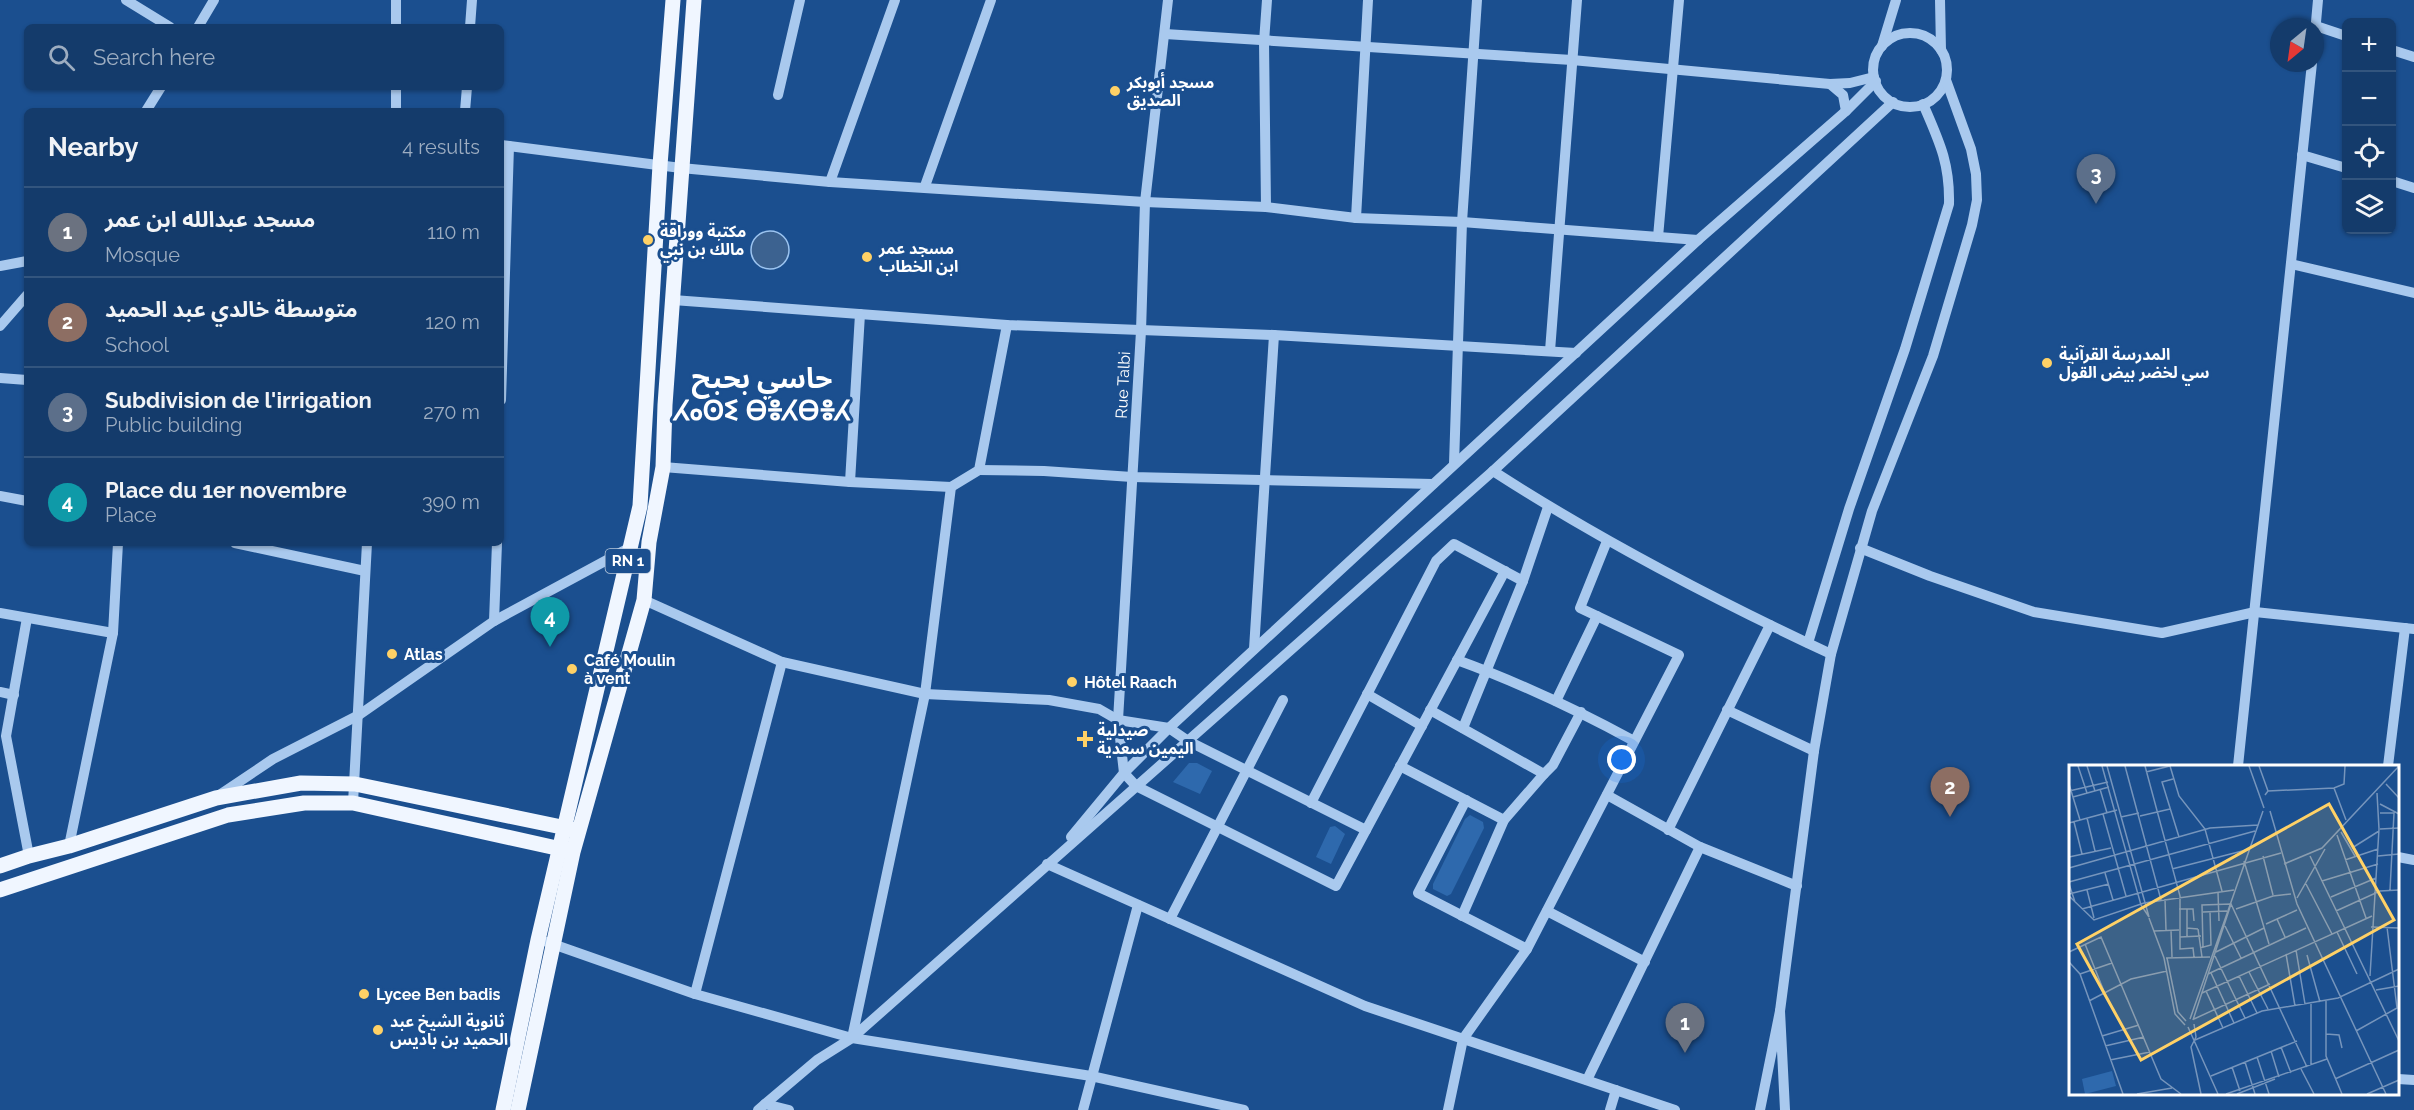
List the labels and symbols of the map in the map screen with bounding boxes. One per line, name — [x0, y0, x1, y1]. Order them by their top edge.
north arrow — [2270, 18, 2324, 72]
place label: مسجد أبوبكر الصديق — [1126, 72, 1214, 111]
marker: مسجد أبوبكر الصديق — [1108, 84, 1122, 98]
pin: 3 — [2076, 154, 2116, 204]
place label: مكتبة ووراقة مالك بن نبي — [660, 222, 746, 262]
marker: مكتبة ووراقة مالك بن نبي — [641, 233, 655, 247]
place label: مسجد عمر ابن الخطاب — [878, 239, 958, 276]
marker: مسجد عمر ابن الخطاب — [860, 250, 874, 264]
place label: المدرسة القرآنية سي لخضر بيض القول — [2059, 344, 2210, 385]
street label: Rue Talbi — [1112, 351, 1134, 419]
marker: المدرسة القرآنية سي لخضر بيض القول — [2040, 356, 2054, 370]
district label: حاسي بحبح ⵃⴰⵙⵉ ⴱⴻⵃⴱⴻⵃ — [672, 362, 851, 427]
road number: RN 1 — [606, 549, 650, 573]
pin: 4 — [530, 598, 570, 647]
place label: Atlas — [404, 645, 443, 664]
marker: Atlas — [385, 647, 399, 661]
place label: Café Moulin à vent — [584, 651, 675, 688]
marker: Café Moulin à vent — [565, 662, 579, 676]
place label: Hôtel Raach — [1084, 673, 1177, 692]
marker: Hôtel Raach — [1065, 675, 1079, 689]
place label: صيدلية اليمين سعدية — [1097, 721, 1194, 758]
marker: صيدلية اليمين سعدية — [1078, 732, 1092, 746]
your location — [1607, 745, 1636, 774]
inset map — [2069, 765, 2399, 1095]
pin: 2 — [1930, 768, 1970, 817]
place label: Lycee Ben badis — [376, 985, 500, 1004]
marker: Lycee Ben badis — [357, 987, 371, 1001]
pin: 1 — [1666, 1004, 1704, 1053]
place label: ثانوية الشيخ عبد الحميد بن باديس — [390, 1012, 508, 1049]
marker: ثانوية الشيخ عبد الحميد بن باديس — [371, 1023, 385, 1037]

